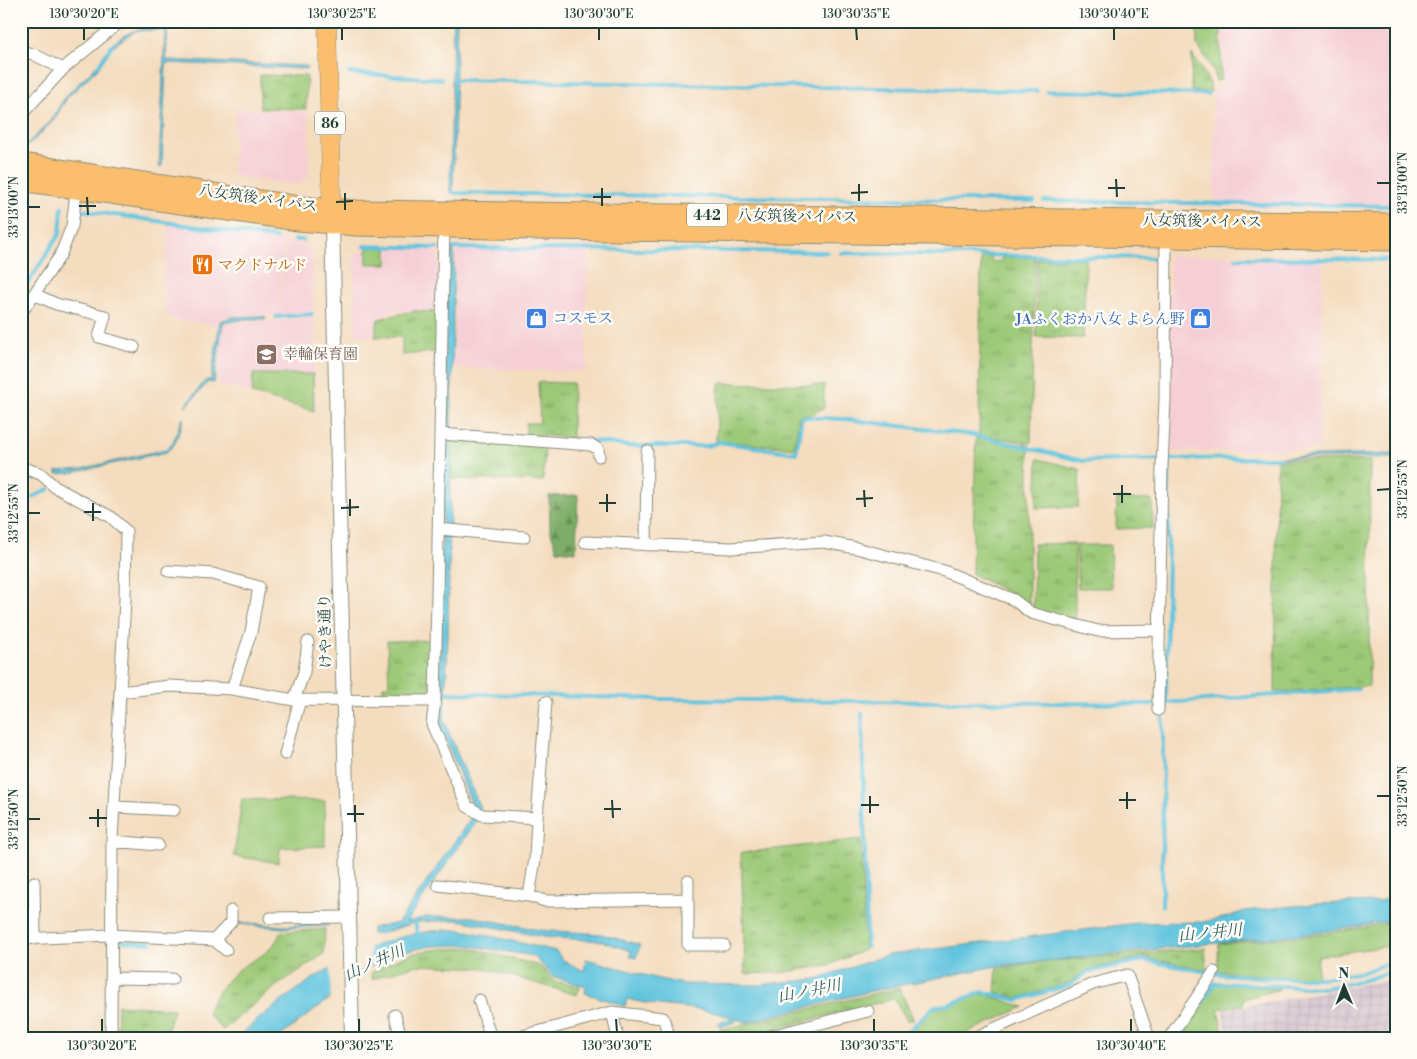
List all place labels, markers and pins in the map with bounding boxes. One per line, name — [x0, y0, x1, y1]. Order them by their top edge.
restaurant icon: マクドナルド — [190, 253, 214, 277]
place label: マクドナルド — [218, 256, 307, 275]
shop icon: コスモス — [525, 306, 549, 330]
shop icon: JAふくおか八女 よらん野 — [1189, 307, 1213, 331]
place label: コスモス — [553, 309, 613, 328]
place label: JAふくおか八女 よらん野 — [1014, 310, 1185, 329]
school or university icon: 幸輪保育園 — [255, 342, 279, 366]
place label: 幸輪保育園 — [283, 345, 358, 364]

